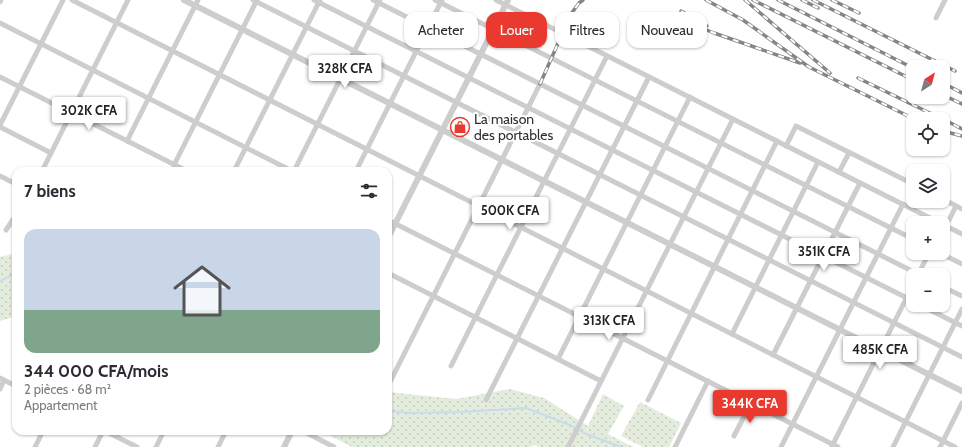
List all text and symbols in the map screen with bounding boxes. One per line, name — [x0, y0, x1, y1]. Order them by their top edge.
chip: Acheter — [404, 12, 478, 48]
chip: Louer — [486, 12, 547, 48]
chip: Filtres — [555, 12, 619, 48]
chip: Nouveau — [627, 12, 707, 48]
pin: 328K CFA — [304, 55, 386, 89]
text: 328K CFA — [318, 60, 373, 76]
north arrow — [906, 60, 950, 104]
map controls — [906, 60, 950, 312]
pin: 302K CFA — [48, 97, 130, 131]
text: 302K CFA — [61, 102, 117, 118]
place label: La maison des portables — [474, 110, 553, 144]
button: locate — [906, 112, 950, 156]
shop icon: La maison des portables — [449, 116, 471, 138]
button: layers — [906, 164, 950, 208]
icon: filters — [358, 180, 380, 202]
text: 7 biens — [24, 181, 76, 201]
pin: 500K CFA — [469, 197, 551, 231]
text: 500K CFA — [481, 202, 539, 218]
button: + — [906, 216, 950, 260]
pin: 351K CFA — [783, 238, 865, 272]
text: 351K CFA — [798, 243, 850, 259]
icon: home — [166, 255, 238, 327]
button: − — [906, 268, 950, 312]
pin: 313K CFA — [568, 307, 650, 341]
text: 313K CFA — [583, 312, 635, 328]
pin: 485K CFA — [839, 336, 921, 370]
text: 485K CFA — [852, 341, 908, 357]
text: 344 000 CFA/mois — [24, 361, 168, 381]
text: 2 pièces · 68 m² — [24, 381, 111, 397]
pin: 344K CFA — [709, 390, 791, 424]
text: 344K CFA — [722, 395, 778, 411]
text: Appartement — [24, 397, 97, 413]

